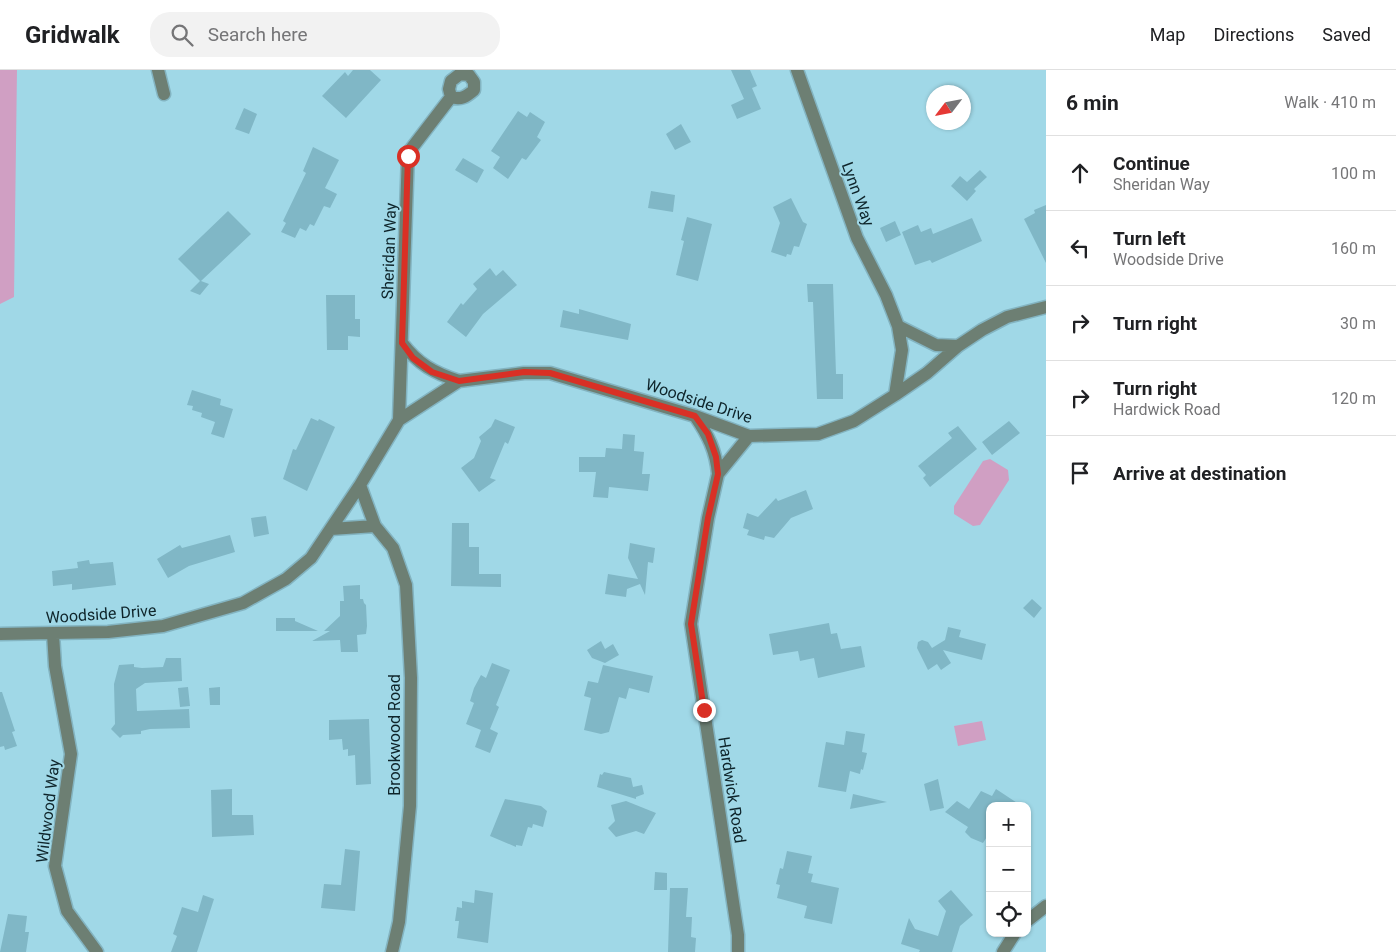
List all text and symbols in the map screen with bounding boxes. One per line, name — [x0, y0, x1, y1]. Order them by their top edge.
search box — [150, 12, 500, 57]
text: Gridwalk — [25, 21, 120, 49]
icon: search — [168, 21, 196, 49]
text: Search here — [208, 23, 308, 46]
text: Map — [1150, 24, 1185, 45]
text: Directions — [1213, 24, 1294, 45]
text: Saved — [1322, 24, 1371, 45]
north arrow — [926, 85, 971, 130]
text: 6 min — [1066, 91, 1119, 115]
text: Walk · 410 m — [1284, 93, 1376, 112]
route start — [397, 145, 420, 168]
text: Continue — [1113, 152, 1190, 175]
street label: Lynn Way — [838, 159, 879, 229]
icon: ahead — [1066, 159, 1094, 187]
text: 100 m — [1331, 164, 1376, 183]
text: Sheridan Way — [1113, 175, 1210, 194]
street label: Sheridan Way — [378, 202, 400, 300]
text: Turn left — [1113, 227, 1186, 250]
icon: left — [1066, 234, 1094, 262]
text: 160 m — [1331, 239, 1376, 258]
text: Woodside Drive — [1113, 250, 1224, 269]
icon: right — [1066, 309, 1094, 337]
text: Turn right — [1113, 312, 1197, 335]
text: 30 m — [1340, 314, 1376, 333]
street label: Woodside Drive — [643, 375, 755, 427]
text: Turn right — [1113, 377, 1197, 400]
icon: right — [1066, 384, 1094, 412]
text: 120 m — [1331, 389, 1376, 408]
text: Hardwick Road — [1113, 400, 1221, 419]
icon: arrive — [1066, 459, 1094, 487]
text: Arrive at destination — [1113, 462, 1286, 485]
street label: Woodside Drive — [45, 601, 157, 627]
street label: Brookwood Road — [385, 674, 404, 796]
route end — [693, 699, 716, 722]
street label: Hardwick Road — [714, 735, 750, 845]
street label: Wildwood Way — [32, 758, 64, 864]
map controls — [986, 802, 1031, 937]
button: + — [986, 802, 1031, 847]
button: − — [986, 847, 1031, 892]
button: locate — [986, 892, 1031, 937]

